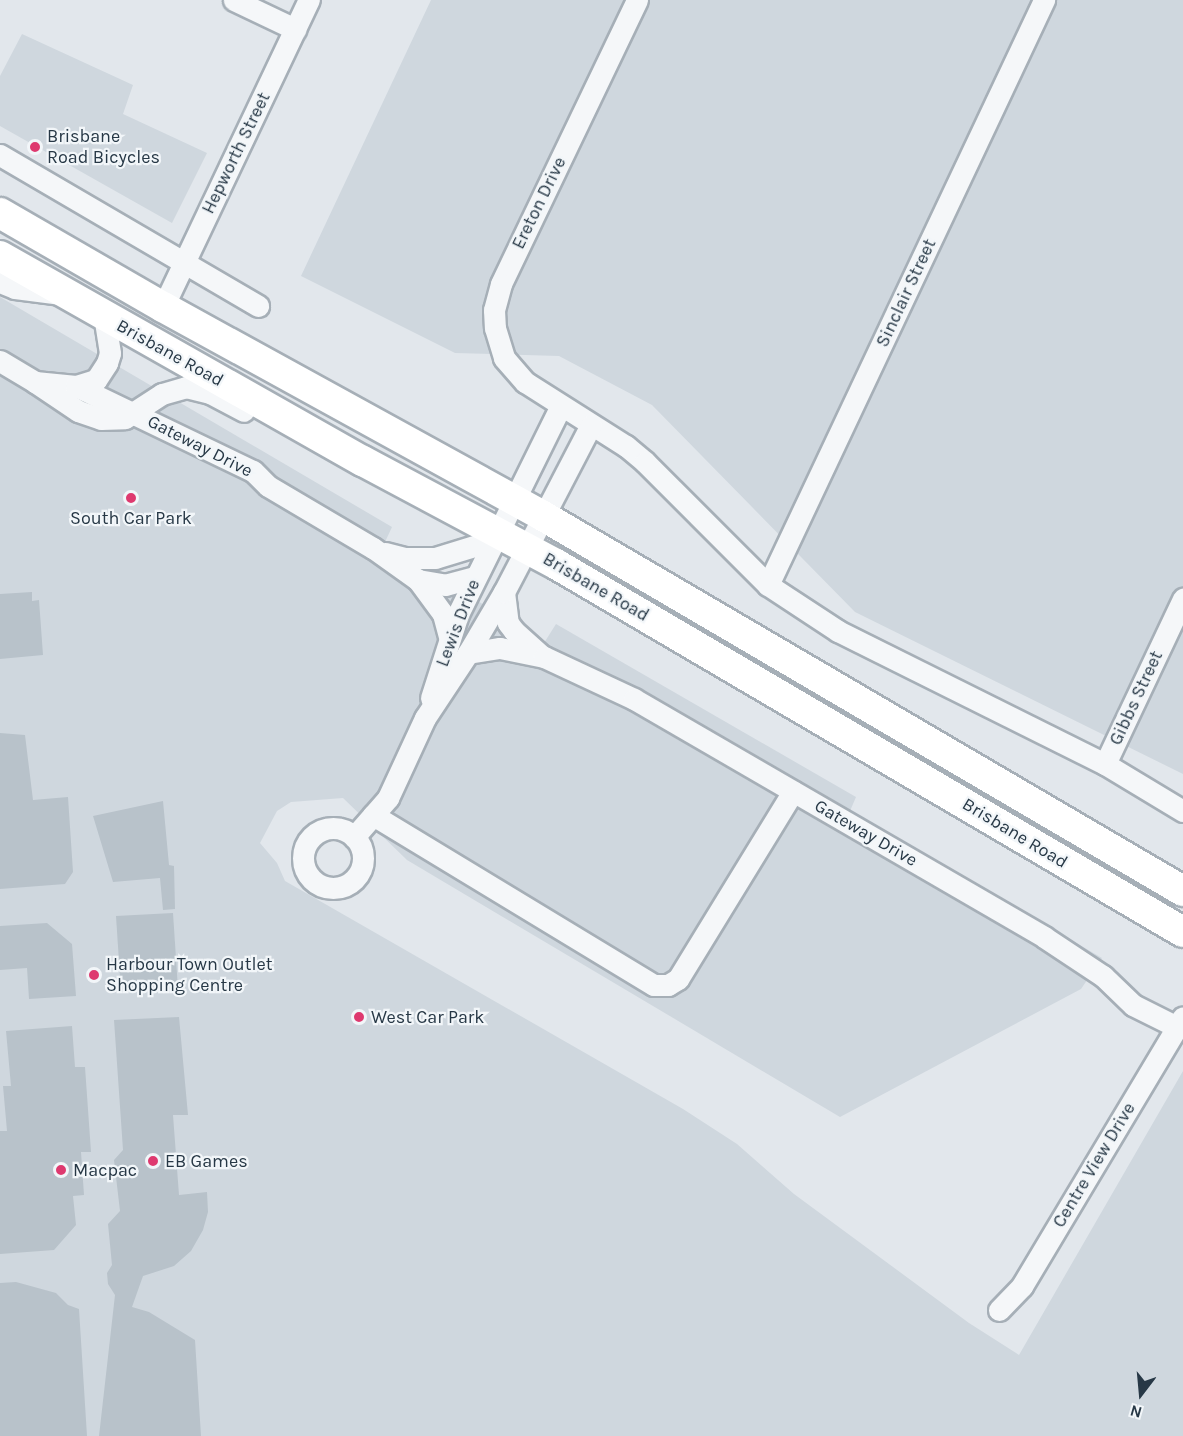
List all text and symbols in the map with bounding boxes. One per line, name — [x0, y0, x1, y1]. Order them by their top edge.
street label: Hepworth Street — [197, 89, 275, 217]
place label: Brisbane Road Bicycles — [47, 126, 160, 168]
marker: Brisbane Road Bicycles — [28, 140, 42, 154]
street label: Ereton Drive — [507, 153, 571, 253]
street label: Sinclair Street — [872, 235, 940, 351]
street label: Brisbane Road — [113, 315, 227, 391]
street label: Gateway Drive — [144, 410, 256, 482]
marker: South Car Park — [124, 491, 138, 505]
place label: South Car Park — [70, 507, 192, 529]
street label: Brisbane Road — [539, 548, 653, 626]
street label: Lewis Drive — [431, 576, 485, 670]
street label: Gibbs Street — [1105, 647, 1167, 749]
street label: Brisbane Road — [958, 793, 1072, 873]
street label: Gateway Drive — [811, 795, 921, 871]
place label: Harbour Town Outlet Shopping Centre — [106, 954, 273, 996]
marker: Harbour Town Outlet Shopping Centre — [87, 968, 101, 982]
place label: West Car Park — [371, 1006, 485, 1028]
marker: West Car Park — [352, 1010, 366, 1024]
street label: Centre View Drive — [1048, 1099, 1140, 1231]
place label: EB Games — [165, 1150, 248, 1172]
marker: EB Games — [146, 1154, 160, 1168]
place label: Macpac — [73, 1159, 137, 1181]
marker: Macpac — [54, 1163, 68, 1177]
north arrow — [1111, 1364, 1171, 1424]
text: N — [1128, 1401, 1144, 1423]

